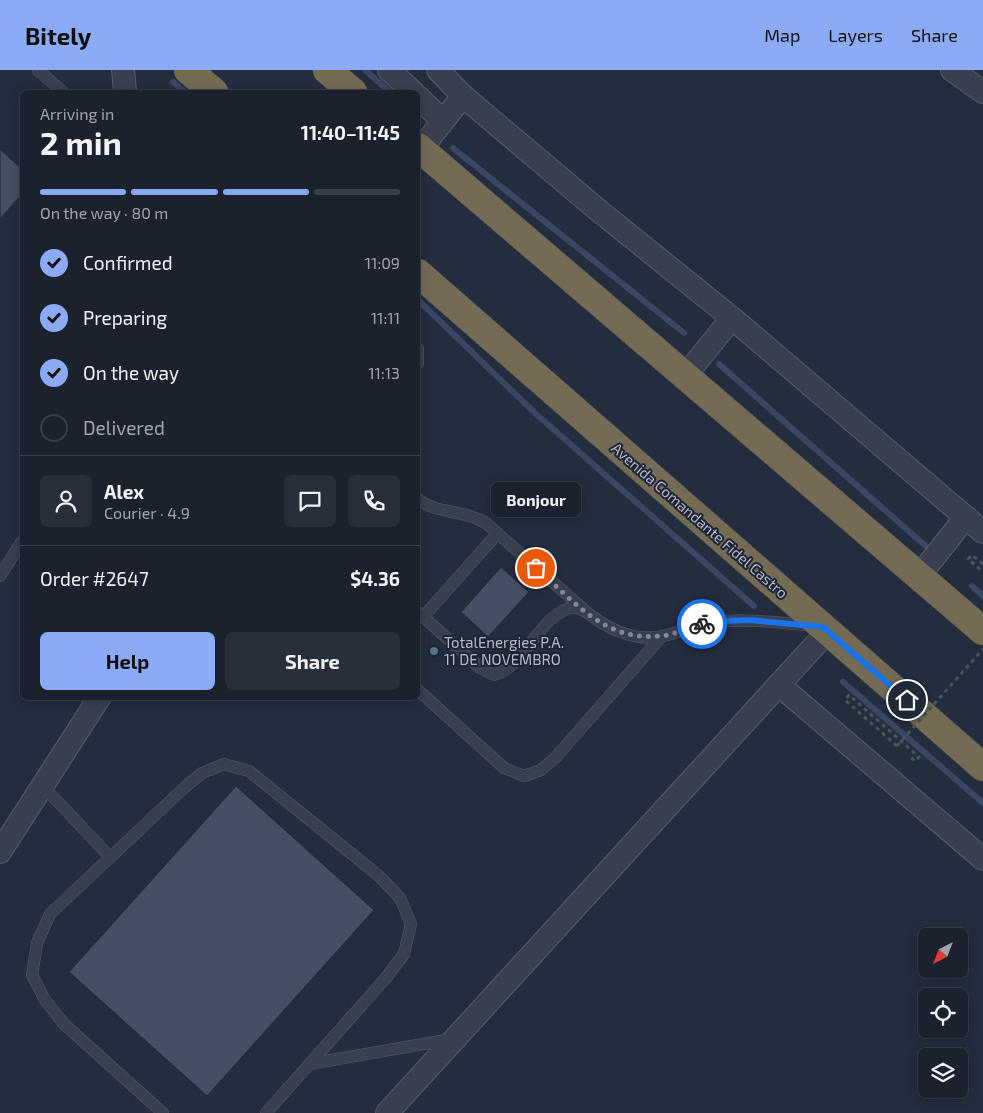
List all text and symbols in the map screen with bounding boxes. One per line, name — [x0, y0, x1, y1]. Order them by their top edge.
text: Bitely — [25, 21, 91, 50]
text: Map — [764, 24, 800, 46]
text: Layers — [828, 24, 883, 46]
text: Share — [911, 24, 958, 46]
text: Arriving in — [40, 104, 114, 123]
text: 11:40–11:45 — [301, 121, 400, 144]
text: 2 min — [40, 123, 122, 161]
text: On the way · 80 m — [40, 203, 168, 222]
icon: check — [40, 249, 68, 277]
text: Confirmed — [83, 251, 173, 274]
text: 11:09 — [365, 253, 400, 272]
icon: check — [40, 304, 68, 332]
text: Preparing — [83, 306, 167, 329]
text: 11:11 — [371, 308, 400, 327]
icon: check — [40, 359, 68, 387]
text: On the way — [83, 361, 179, 384]
text: 11:13 — [368, 363, 400, 382]
text: Delivered — [83, 416, 165, 439]
street label: Avenida Comandante Fidel Castro — [608, 439, 792, 601]
button: person — [40, 475, 92, 527]
button: chat — [284, 475, 336, 527]
button: phone — [348, 475, 400, 527]
text: Alex — [104, 480, 144, 503]
callout: Bonjour — [491, 483, 581, 518]
text: Bonjour — [506, 490, 566, 509]
text: Courier · 4.9 — [104, 503, 190, 522]
pin — [515, 547, 557, 589]
icon: bag — [522, 554, 550, 582]
text: Order #2647 — [40, 567, 149, 590]
text: $4.36 — [350, 567, 400, 590]
courier — [677, 599, 727, 649]
icon: bike — [688, 610, 716, 638]
button: Help — [40, 632, 215, 690]
button: Share — [225, 632, 400, 690]
place label: TotalEnergies P.A. 11 DE NOVEMBRO — [444, 633, 564, 668]
marker: TotalEnergies P.A. 11 DE NOVEMBRO — [428, 645, 440, 657]
pin — [886, 679, 928, 721]
icon: home — [893, 686, 921, 714]
north arrow — [918, 928, 968, 978]
map controls — [918, 928, 968, 1098]
button: locate — [918, 988, 968, 1038]
button: layers — [918, 1048, 968, 1098]

